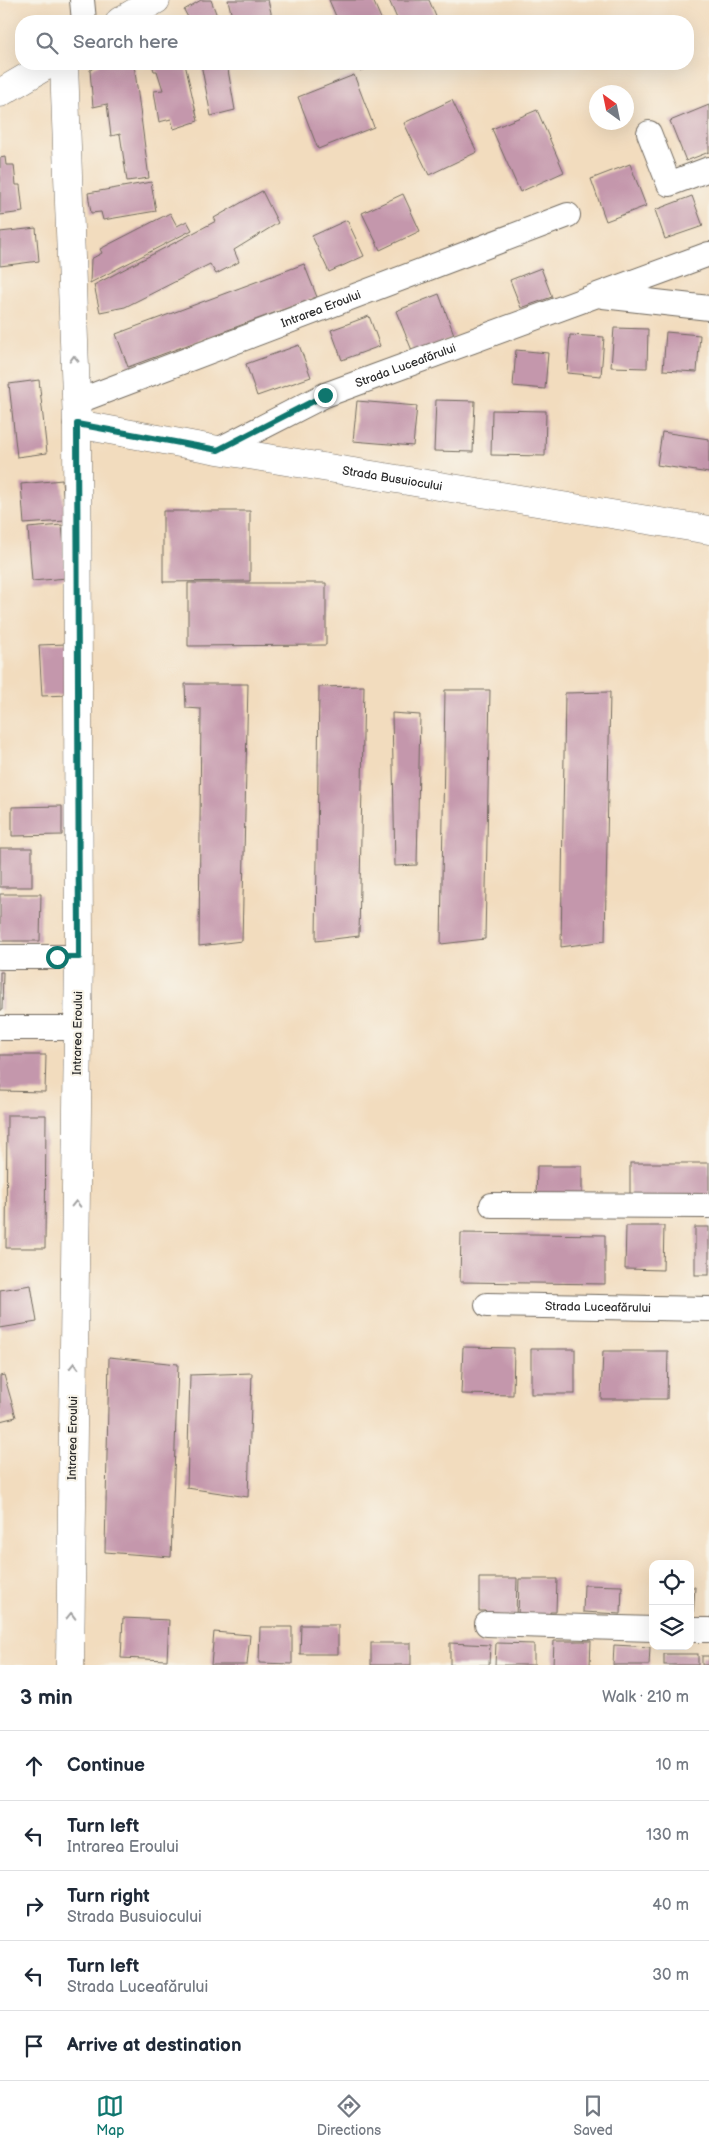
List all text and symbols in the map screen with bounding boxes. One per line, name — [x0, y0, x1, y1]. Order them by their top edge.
search box — [15, 15, 694, 70]
icon: search — [33, 29, 61, 57]
text: Search here — [73, 31, 178, 54]
north arrow — [589, 85, 634, 130]
street label: Intrarea Eroului — [279, 287, 363, 331]
street label: Strada Luceafărului — [353, 340, 458, 391]
one-way arrow — [69, 355, 80, 363]
route end — [314, 384, 337, 407]
street label: Strada Busuiocului — [341, 463, 444, 494]
route start — [46, 946, 69, 969]
street label: Intrarea Eroului — [70, 991, 86, 1075]
one-way arrow — [71, 1200, 81, 1208]
street label: Strada Luceafărului — [545, 1299, 651, 1315]
one-way arrow — [69, 1362, 79, 1370]
street label: Intrarea Eroului — [65, 1396, 81, 1480]
map controls — [649, 1560, 694, 1650]
button: locate — [649, 1560, 694, 1605]
button: layers — [649, 1605, 694, 1650]
one-way arrow — [66, 1612, 76, 1620]
text: 3 min — [20, 1685, 73, 1710]
text: Walk · 210 m — [602, 1688, 689, 1707]
icon: ahead — [20, 1752, 48, 1780]
text: Continue — [67, 1754, 145, 1777]
text: 10 m — [656, 1756, 689, 1775]
text: Turn left — [67, 1815, 139, 1838]
icon: left — [20, 1822, 48, 1850]
text: 130 m — [646, 1826, 689, 1845]
text: Intrarea Eroului — [67, 1838, 179, 1857]
text: Turn right — [67, 1885, 150, 1908]
icon: right — [20, 1892, 48, 1920]
text: 40 m — [652, 1896, 689, 1915]
text: Strada Busuiocului — [67, 1908, 202, 1927]
text: Turn left — [67, 1955, 139, 1978]
icon: left — [20, 1962, 48, 1990]
text: 30 m — [652, 1966, 689, 1985]
text: Strada Luceafărului — [67, 1978, 208, 1997]
icon: arrive — [20, 2032, 48, 2060]
text: Arrive at destination — [67, 2034, 242, 2057]
tab: Map — [96, 2092, 124, 2139]
tab: Directions — [317, 2092, 381, 2139]
tab: Saved — [573, 2092, 613, 2139]

